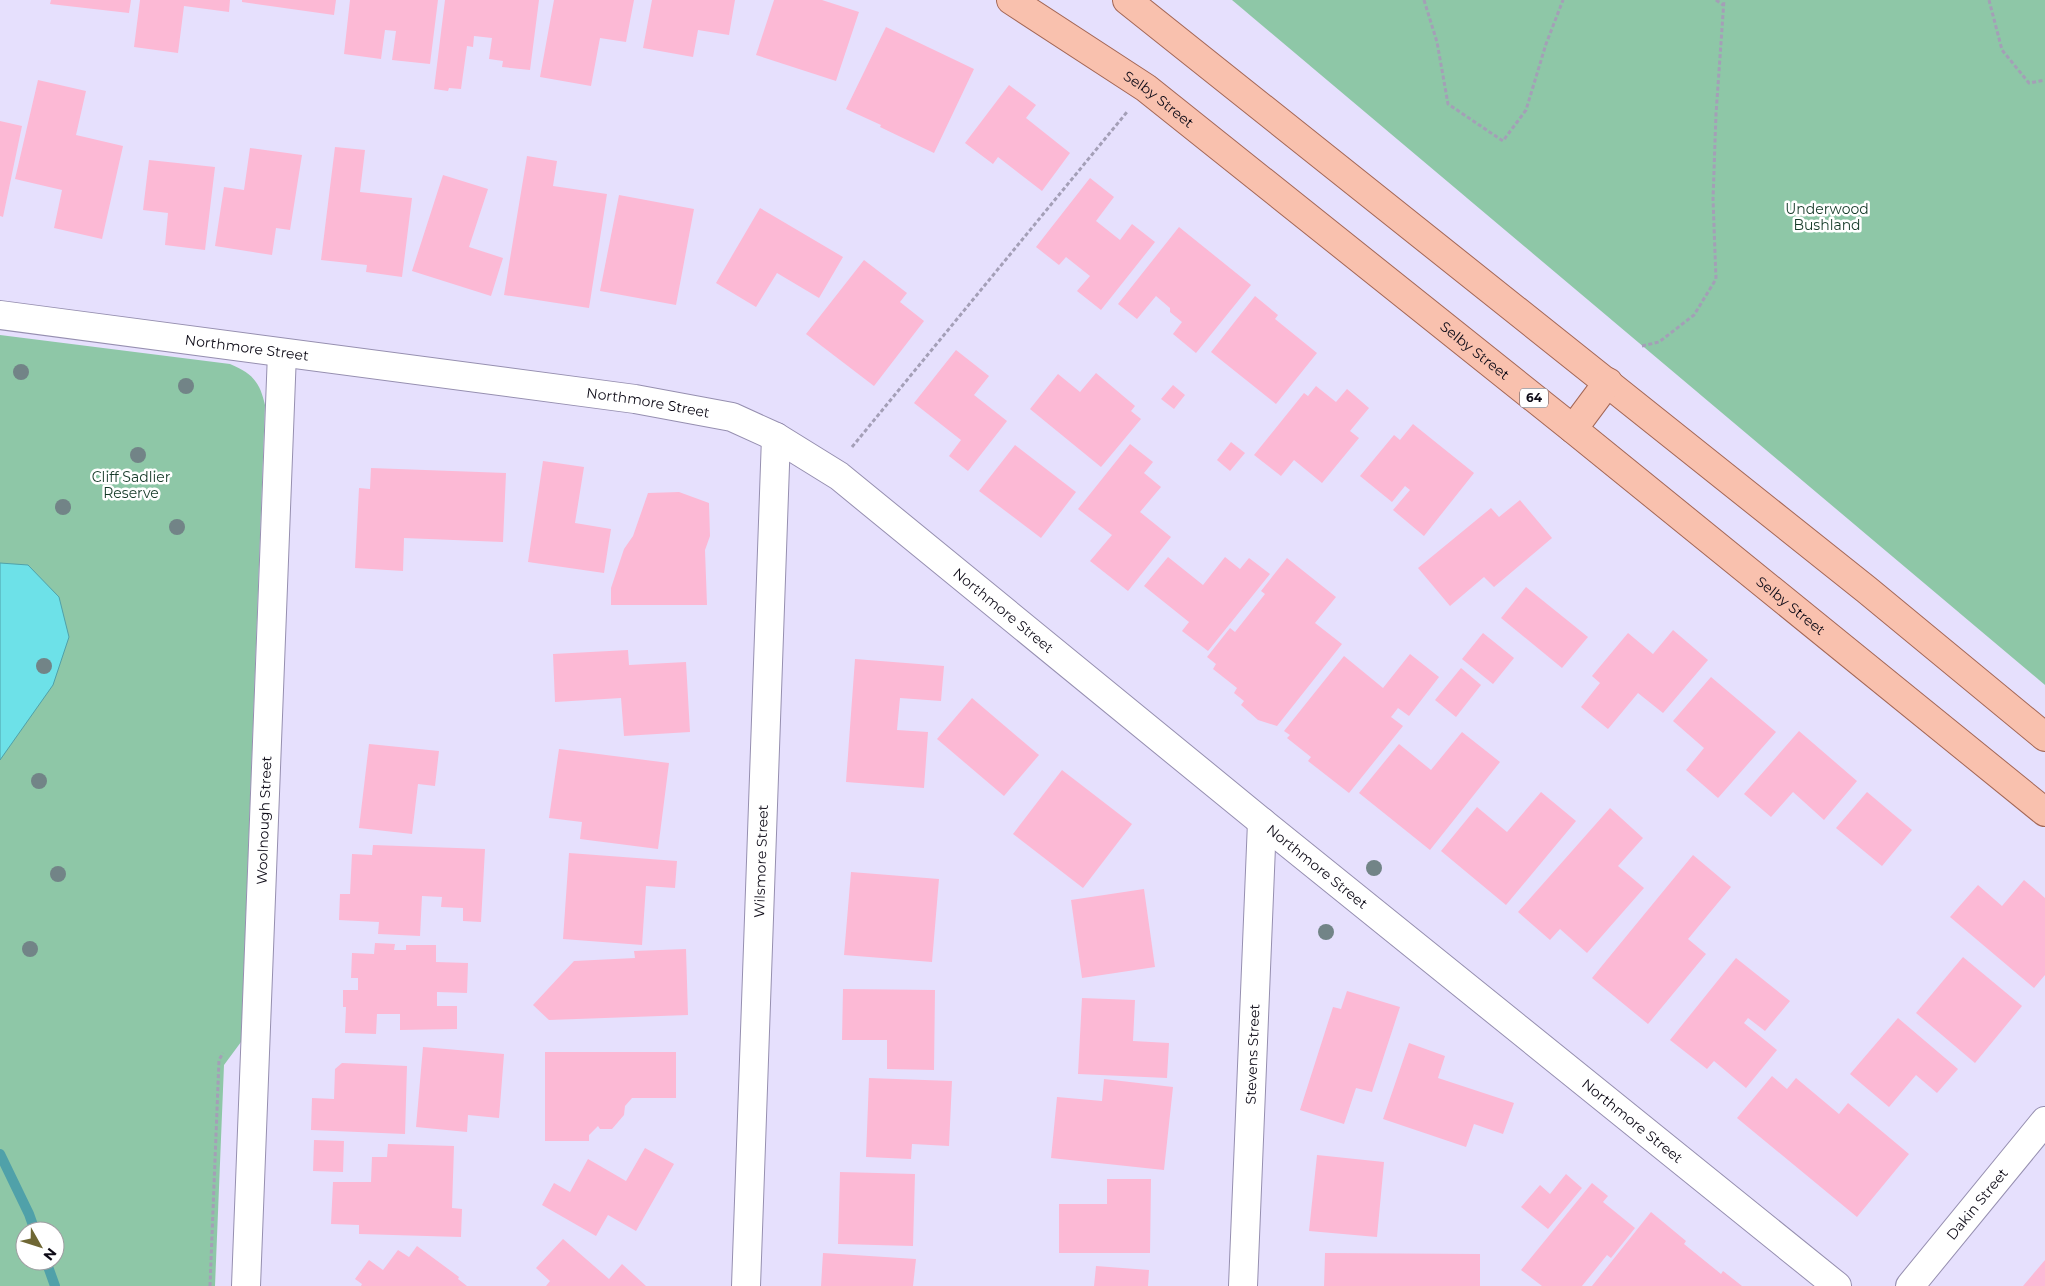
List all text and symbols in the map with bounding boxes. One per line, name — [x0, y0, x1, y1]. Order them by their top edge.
street label: Selby Street — [1120, 67, 1198, 132]
park label: Underwood Bushland — [1785, 200, 1869, 234]
street label: Selby Street — [1436, 317, 1513, 384]
street label: Northmore Street — [184, 331, 310, 365]
street label: Northmore Street — [585, 384, 712, 422]
road number: 64 — [1520, 388, 1548, 408]
park label: Cliff Sadlier Reserve — [92, 468, 171, 502]
street label: Northmore Street — [949, 564, 1058, 657]
street label: Selby Street — [1753, 572, 1829, 639]
street label: Woolnough Street — [252, 755, 275, 885]
street label: Wilsmore Street — [750, 804, 772, 918]
street label: Northmore Street — [1263, 820, 1372, 913]
street label: Stevens Street — [1241, 1003, 1264, 1105]
street label: Northmore Street — [1578, 1075, 1687, 1167]
street label: Dakin Street — [1942, 1164, 2012, 1244]
north arrow — [15, 1221, 65, 1271]
text: N — [40, 1244, 61, 1264]

